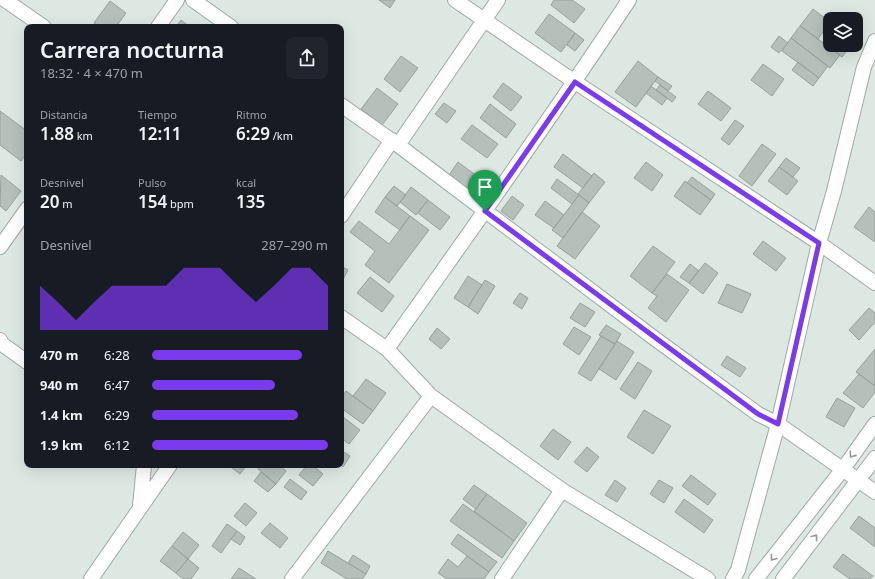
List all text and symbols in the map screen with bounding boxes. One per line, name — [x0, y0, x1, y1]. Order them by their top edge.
map controls — [823, 12, 863, 52]
button: layers — [823, 12, 863, 52]
text: Carrera nocturna — [40, 34, 224, 64]
button: share — [286, 37, 328, 79]
text: 18:32 · 4 × 470 m — [40, 64, 143, 82]
text: Distancia — [40, 107, 87, 122]
text: Tiempo — [138, 107, 177, 122]
text: Ritmo — [236, 107, 267, 122]
text: 1.88 — [40, 122, 74, 145]
text: 12:11 — [138, 122, 182, 145]
text: 6:29 — [236, 122, 270, 145]
text: km — [74, 128, 93, 143]
text: /km — [270, 128, 293, 143]
pin — [468, 170, 502, 211]
text: Desnivel — [40, 175, 84, 190]
text: Pulso — [138, 175, 166, 190]
text: kcal — [236, 175, 256, 190]
icon: arrive — [474, 176, 496, 198]
text: 20 — [40, 190, 59, 213]
text: 154 — [138, 190, 167, 213]
text: 135 — [236, 190, 265, 213]
text: m — [59, 196, 73, 211]
text: bpm — [167, 196, 194, 211]
text: Desnivel — [40, 236, 92, 254]
text: 287–290 m — [261, 236, 328, 254]
text: 470 m — [40, 346, 78, 364]
text: 6:28 — [104, 346, 130, 364]
text: 940 m — [40, 376, 78, 394]
text: 6:47 — [104, 376, 130, 394]
text: 1.4 km — [40, 406, 83, 424]
text: 6:29 — [104, 406, 130, 424]
text: 1.9 km — [40, 436, 83, 454]
text: 6:12 — [104, 436, 130, 454]
one-way arrow — [850, 451, 857, 458]
one-way arrow — [810, 534, 818, 541]
one-way arrow — [770, 553, 777, 560]

